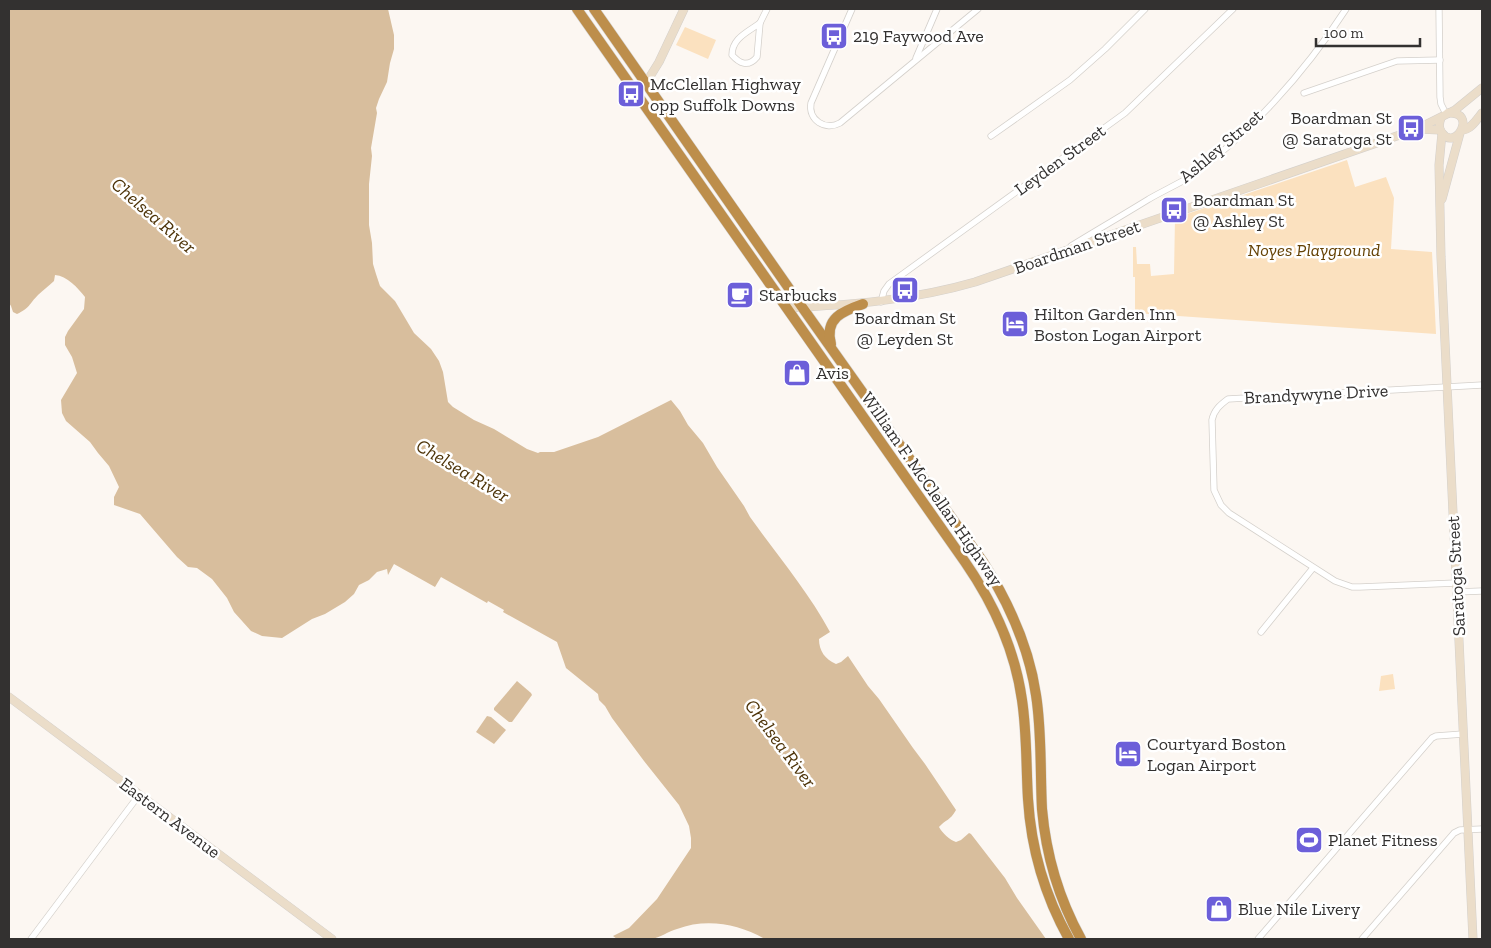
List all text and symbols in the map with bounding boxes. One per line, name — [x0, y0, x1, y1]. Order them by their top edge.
scale bar — [1316, 15, 1420, 47]
bus stop icon: 219 Faywood Ave — [819, 21, 849, 51]
text: 100 m — [1324, 24, 1363, 42]
place label: 219 Faywood Ave — [853, 25, 984, 47]
place label: McClellan Highway opp Suffolk Downs — [650, 73, 802, 116]
bus stop icon: McClellan Highway opp Suffolk Downs — [616, 79, 646, 109]
street label: Ashley Street — [1175, 104, 1268, 187]
place label: Boardman St @ Saratoga St — [1282, 107, 1392, 150]
bus stop icon: Boardman St @ Saratoga St — [1396, 113, 1426, 143]
street label: Leyden Street — [1010, 119, 1110, 200]
water label: Chelsea River — [107, 173, 201, 259]
place label: Boardman St @ Ashley St — [1193, 189, 1294, 232]
bus stop icon: Boardman St @ Ashley St — [1159, 195, 1189, 225]
street label: Boardman Street — [1011, 215, 1143, 279]
park label: Noyes Playground — [1248, 239, 1380, 261]
bus stop icon: Boardman St @ Leyden St — [890, 275, 920, 305]
cafe icon: Starbucks — [725, 280, 755, 310]
place label: Starbucks — [759, 284, 837, 306]
place label: Hilton Garden Inn Boston Logan Airport — [1034, 303, 1202, 346]
place label: Boardman St @ Leyden St — [854, 307, 956, 350]
hotel icon: Hilton Garden Inn Boston Logan Airport — [1000, 309, 1030, 339]
shop icon: Avis — [782, 358, 812, 388]
place label: Avis — [816, 362, 849, 384]
street label: Brandywyne Drive — [1243, 379, 1389, 409]
street label: William F. McClellan Highway — [856, 388, 1008, 591]
water label: Chelsea River — [412, 434, 514, 507]
street label: Saratoga Street — [1442, 515, 1470, 637]
water label: Chelsea River — [740, 695, 821, 792]
place label: Courtyard Boston Logan Airport — [1147, 733, 1287, 776]
hotel icon: Courtyard Boston Logan Airport — [1113, 739, 1143, 769]
street label: Eastern Avenue — [115, 773, 225, 863]
sports icon: Planet Fitness — [1294, 825, 1324, 855]
place label: Planet Fitness — [1328, 829, 1438, 851]
shop icon: Blue Nile Livery — [1204, 894, 1234, 924]
place label: Blue Nile Livery — [1238, 898, 1361, 920]

